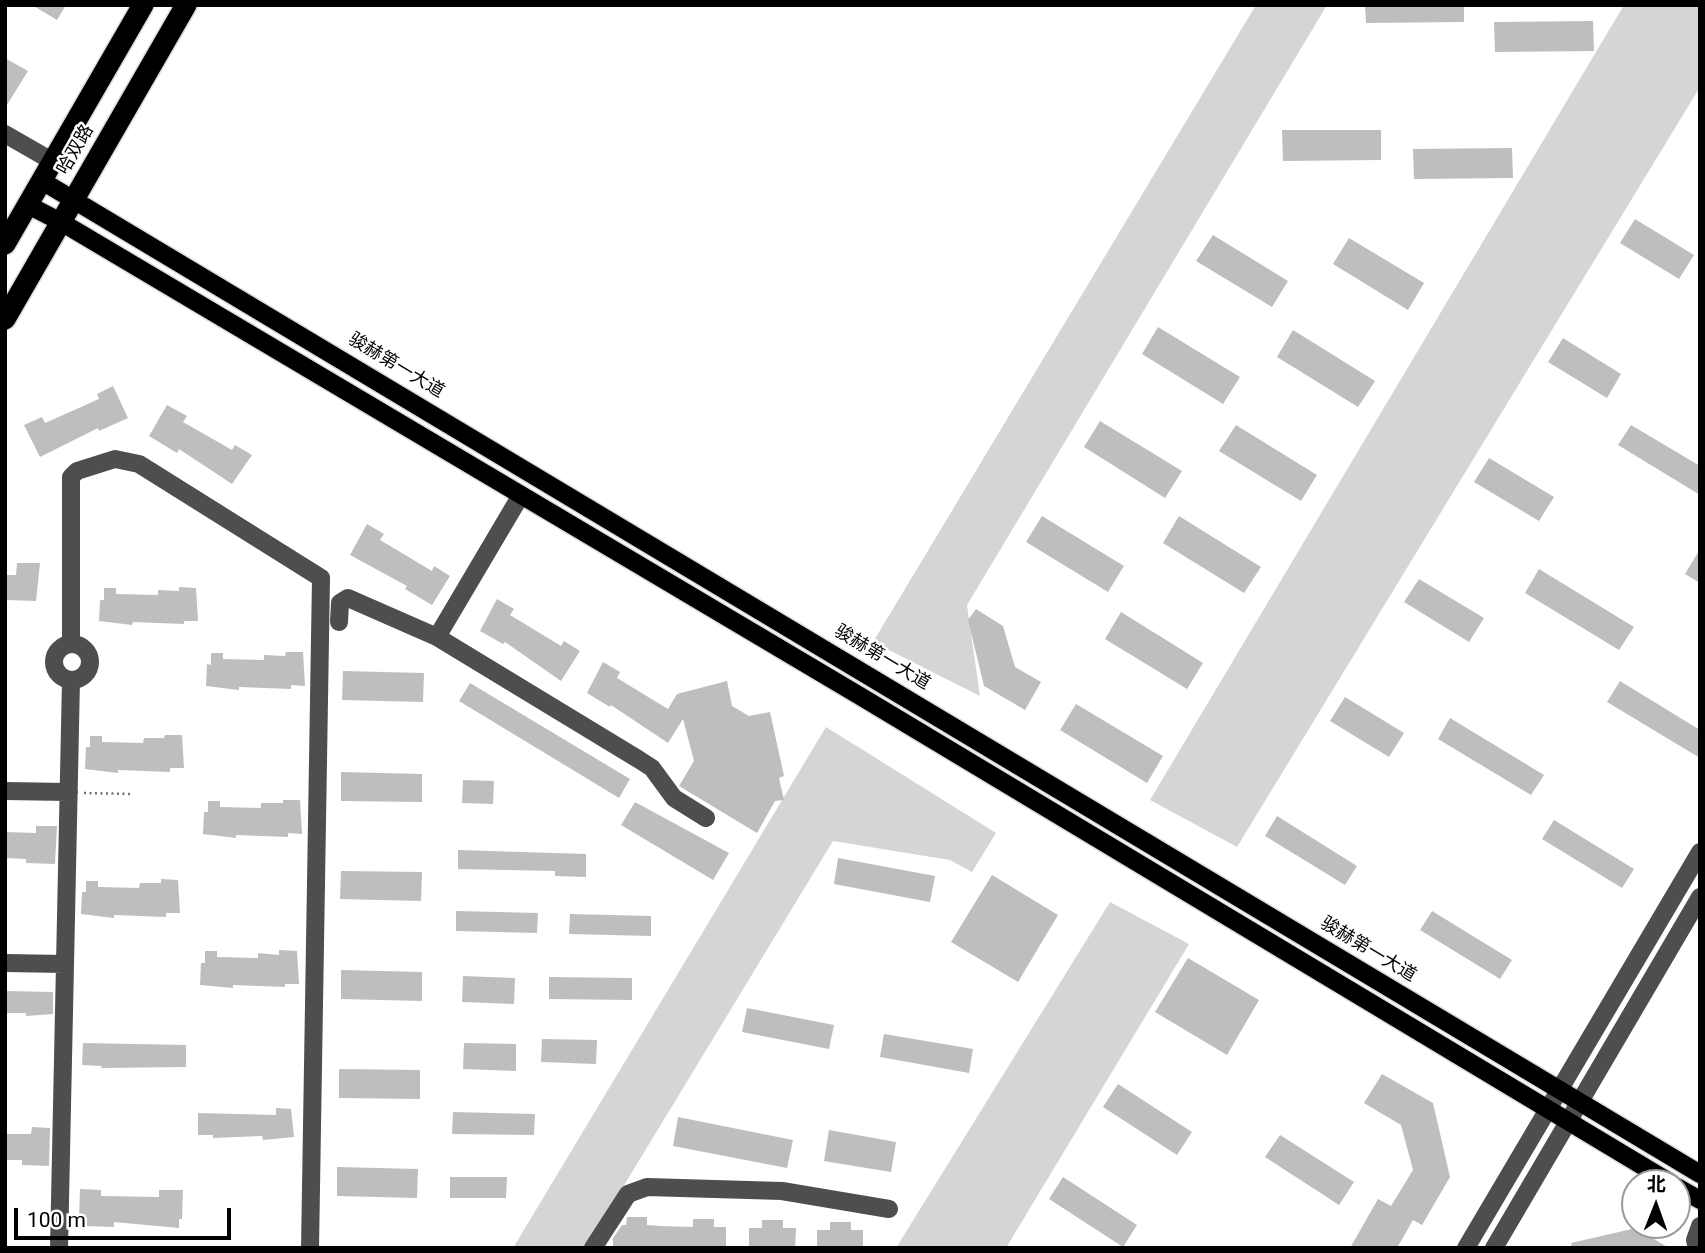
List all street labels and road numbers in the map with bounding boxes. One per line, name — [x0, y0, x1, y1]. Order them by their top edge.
street label: 哈双路 — [53, 121, 99, 179]
street label: 骏赫第一大道 — [344, 329, 448, 403]
street label: 骏赫第一大道 — [830, 621, 934, 695]
street label: 骏赫第一大道 — [1316, 913, 1420, 987]

